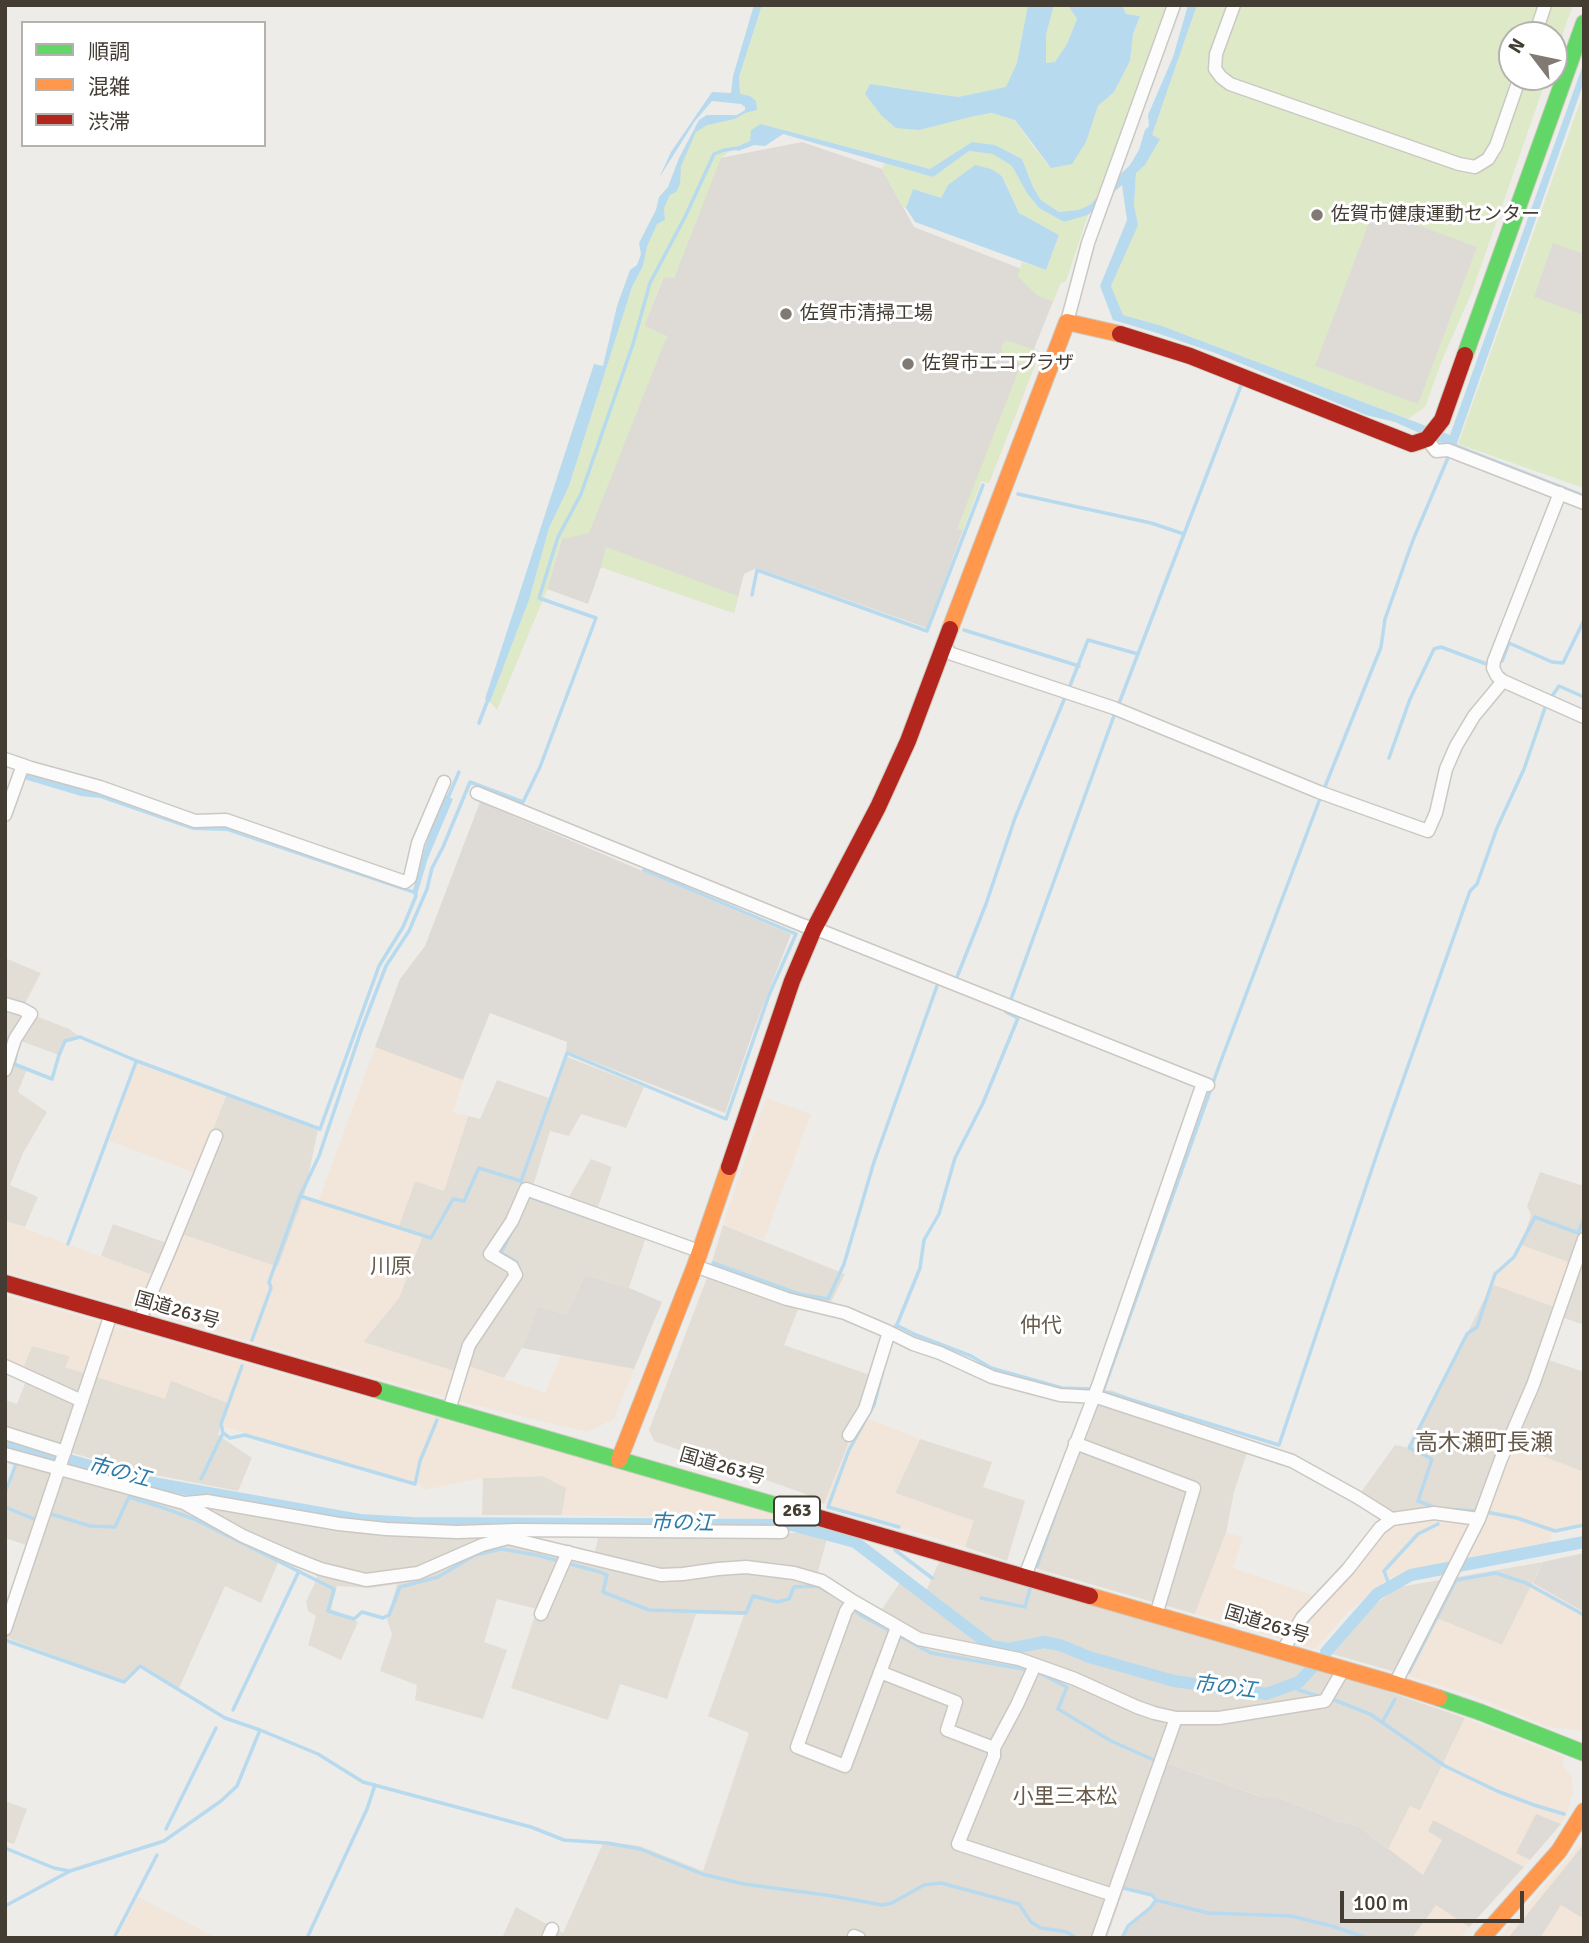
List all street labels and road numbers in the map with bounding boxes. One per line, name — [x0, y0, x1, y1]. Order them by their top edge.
street label: 国道263号 — [132, 1288, 222, 1334]
street label: 国道263号 — [677, 1444, 767, 1490]
road number: 263 — [774, 1496, 820, 1526]
street label: 国道263号 — [1222, 1601, 1312, 1649]

